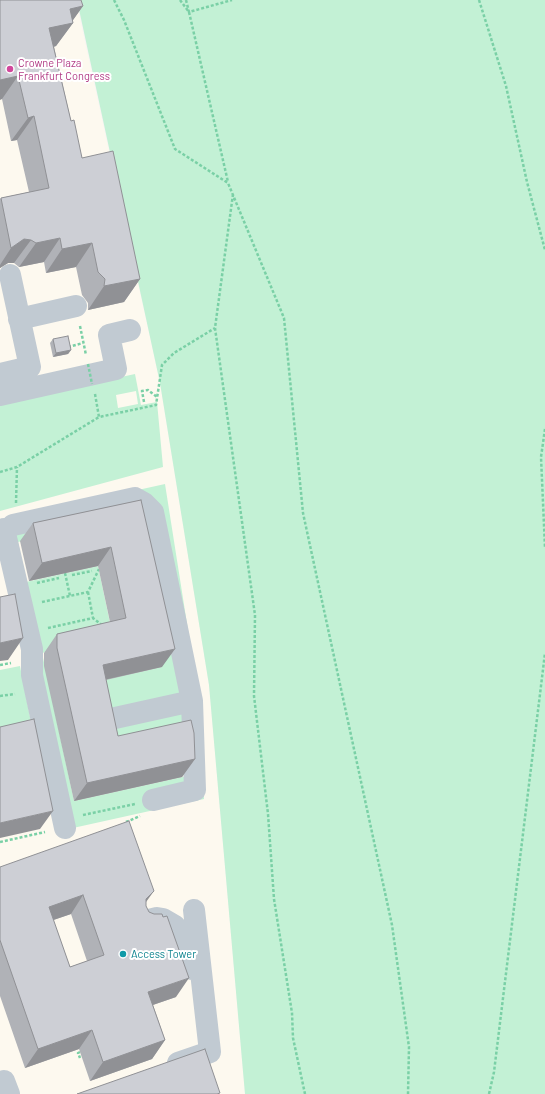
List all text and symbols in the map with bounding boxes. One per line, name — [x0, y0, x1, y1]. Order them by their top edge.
place label: Crowne Plaza Frankfurt Congress — [18, 56, 110, 82]
marker: Crowne Plaza Frankfurt Congress — [5, 64, 15, 74]
place label: Access Tower — [131, 947, 196, 961]
marker: Access Tower — [118, 949, 128, 959]

